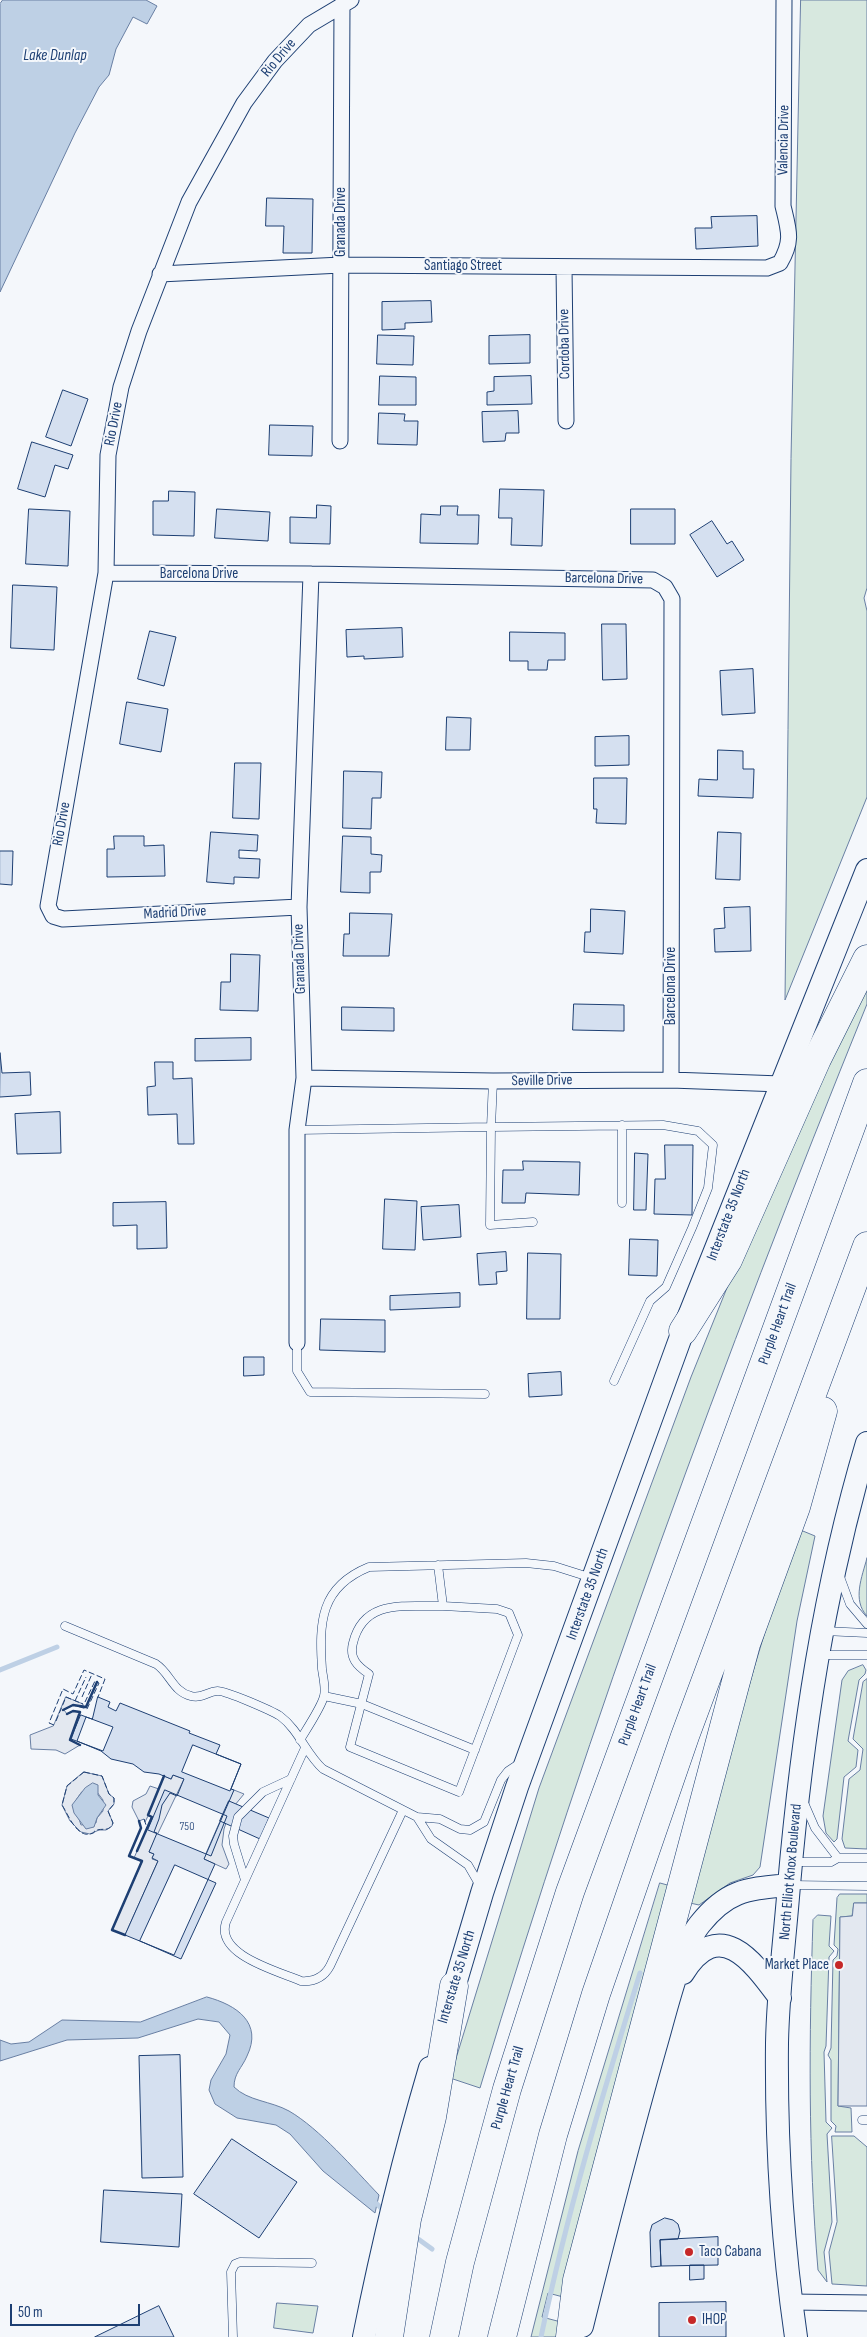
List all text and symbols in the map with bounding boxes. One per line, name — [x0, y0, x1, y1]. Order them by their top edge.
street label: Rio Drive — [258, 35, 300, 81]
water label: Lake Dunlap — [23, 46, 87, 66]
street label: Valencia Drive — [774, 105, 794, 175]
street label: Granada Drive — [332, 187, 350, 257]
street label: Santiago Street — [424, 257, 502, 275]
street label: Cordoba Drive — [555, 309, 575, 379]
street label: Rio Drive — [101, 400, 127, 448]
street label: Barcelona Drive — [160, 565, 238, 583]
street label: Barcelona Drive — [565, 569, 643, 589]
street label: Rio Drive — [49, 801, 75, 847]
street label: Madrid Drive — [143, 902, 207, 924]
street label: Granada Drive — [290, 924, 310, 994]
street label: Barcelona Drive — [662, 947, 680, 1025]
street label: Seville Drive — [511, 1071, 573, 1091]
street label: Interstate 35 North — [703, 1167, 755, 1263]
street label: Purple Heart Trail — [755, 1281, 801, 1367]
street label: Interstate 35 North — [563, 1545, 613, 1643]
street label: Purple Heart Trail — [615, 1662, 661, 1748]
street label: North Elliot Knox Boulevard — [776, 1803, 806, 1941]
house number: 750 — [180, 1820, 194, 1834]
street label: Interstate 35 North — [434, 1928, 480, 2026]
place label: Market Place — [765, 1956, 829, 1974]
marker: Market Place — [833, 1959, 845, 1971]
street label: Purple Heart Trail — [488, 2044, 528, 2132]
place label: Taco Cabana — [699, 2243, 761, 2261]
marker: Taco Cabana — [683, 2246, 695, 2258]
scale bar — [12, 2294, 142, 2326]
text: 50 m — [18, 2303, 43, 2322]
place label: IHOP — [702, 2311, 726, 2329]
marker: IHOP — [686, 2314, 698, 2326]

